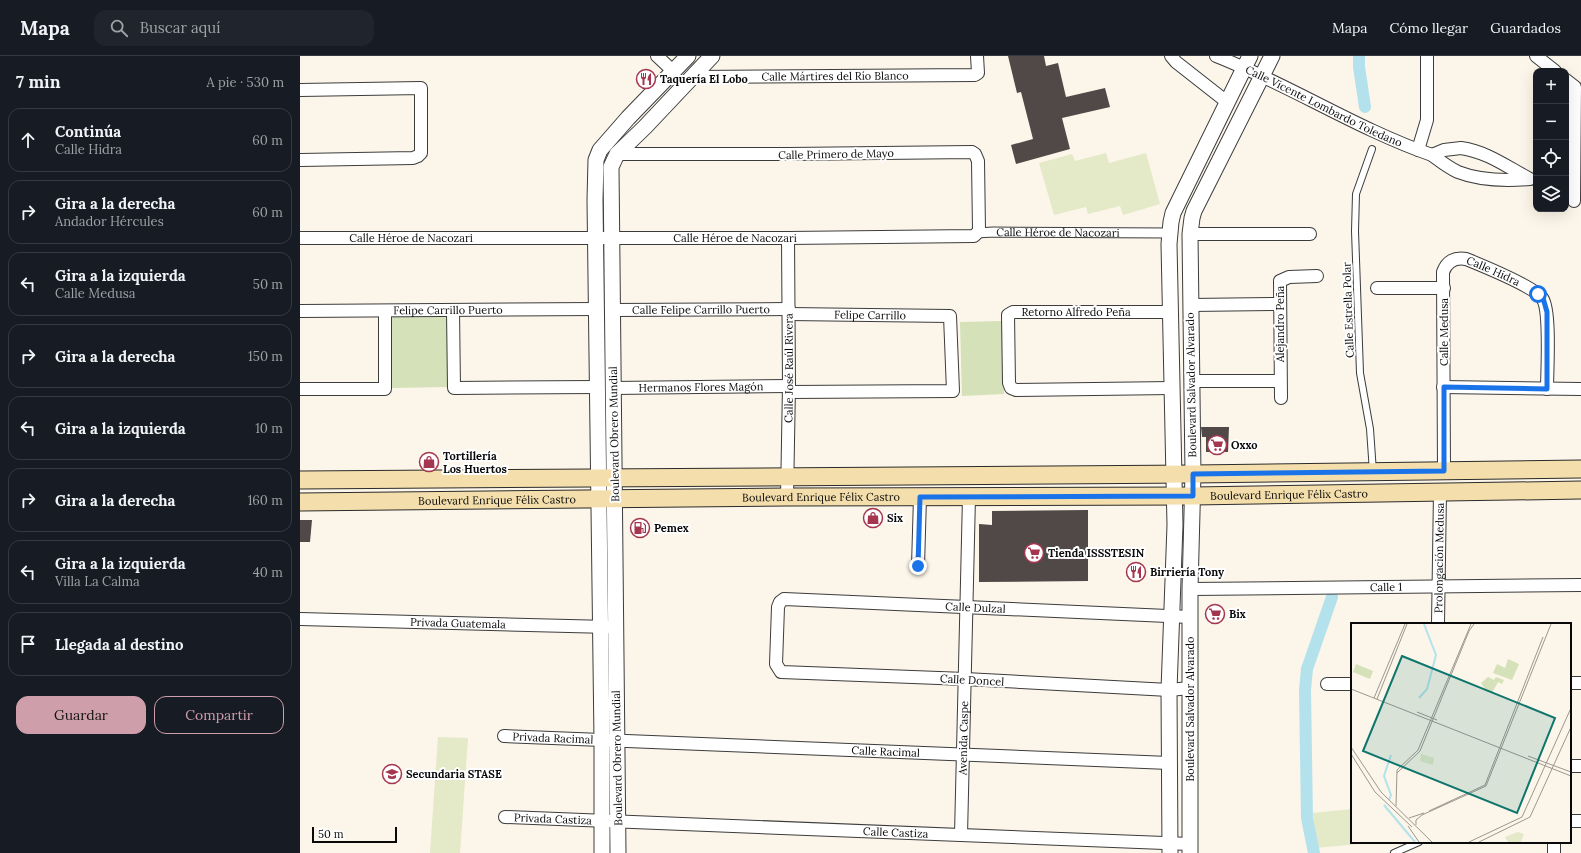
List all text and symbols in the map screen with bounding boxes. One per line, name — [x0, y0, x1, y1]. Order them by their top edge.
search box — [94, 10, 374, 46]
text: Mapa — [20, 16, 70, 40]
icon: search — [108, 17, 130, 39]
text: Buscar aquí — [140, 18, 220, 37]
text: Mapa — [1332, 19, 1368, 37]
text: Cómo llegar — [1390, 19, 1468, 37]
text: Guardados — [1490, 19, 1561, 37]
street label: Calle Vicente Lombardo Toledano — [1243, 62, 1404, 150]
restaurant icon: Taquería El Lobo — [635, 68, 657, 90]
street label: Calle Mártires del Río Blanco — [761, 68, 909, 84]
map controls — [1533, 68, 1569, 212]
button: + — [1533, 68, 1569, 104]
text: 7 min — [16, 71, 61, 93]
place label: Taquería El Lobo — [660, 72, 748, 86]
text: A pie · 530 m — [206, 74, 284, 91]
button: − — [1533, 104, 1569, 140]
text: Continúa — [55, 122, 121, 141]
icon: ahead — [17, 129, 39, 151]
text: 60 m — [252, 132, 283, 149]
button: locate — [1533, 140, 1569, 176]
text: Calle Hidra — [55, 141, 122, 158]
street label: Calle Primero de Mayo — [778, 146, 894, 162]
button: layers — [1533, 176, 1569, 212]
text: Gira a la derecha — [55, 194, 175, 213]
icon: right — [17, 201, 39, 223]
text: 60 m — [252, 204, 283, 221]
text: Andador Hércules — [55, 213, 164, 230]
street label: Calle Héroe de Nacozari — [996, 225, 1120, 240]
street label: Calle Héroe de Nacozari — [349, 231, 473, 245]
street label: Calle Héroe de Nacozari — [673, 231, 797, 245]
street label: Calle Hidra — [1464, 253, 1523, 289]
street label: Calle Estrella Polar — [1339, 262, 1357, 358]
text: Gira a la izquierda — [55, 266, 186, 285]
icon: left — [17, 273, 39, 295]
text: 50 m — [253, 276, 283, 293]
text: Calle Medusa — [55, 285, 135, 302]
street label: Alejandro Peña — [1273, 285, 1287, 363]
route start — [1529, 285, 1547, 303]
street label: Calle Medusa — [1437, 298, 1451, 366]
street label: Calle Felipe Carrillo Puerto — [632, 302, 770, 317]
street label: Felipe Carrillo Puerto — [393, 303, 503, 317]
street label: Retorno Alfredo Peña — [1021, 305, 1131, 319]
street label: Felipe Carrillo — [834, 308, 906, 322]
street label: Boulevard Salvador Alvarado — [1183, 312, 1199, 458]
street label: Calle José Raúl Rivera — [781, 313, 796, 423]
icon: right — [17, 345, 39, 367]
text: Gira a la derecha — [55, 347, 175, 366]
text: 150 m — [248, 348, 283, 365]
street label: Boulevard Obrero Mundial — [606, 366, 622, 502]
street label: Hermanos Flores Magón — [639, 379, 764, 395]
icon: left — [17, 417, 39, 439]
text: Gira a la izquierda — [55, 419, 186, 438]
text: 10 m — [255, 420, 283, 437]
supermarket icon: Oxxo — [1206, 434, 1228, 456]
place label: Oxxo — [1231, 438, 1258, 452]
place label: Tortillería Los Huertos — [443, 449, 507, 476]
shop icon: Tortillería Los Huertos — [418, 451, 440, 473]
street label: Boulevard Enrique Félix Castro — [1210, 486, 1368, 503]
icon: right — [17, 489, 39, 511]
street label: Boulevard Enrique Félix Castro — [742, 490, 900, 504]
text: Gira a la derecha — [55, 491, 175, 510]
text: 160 m — [248, 492, 283, 509]
street label: Boulevard Enrique Félix Castro — [418, 492, 576, 508]
street label: Prolongación Medusa — [1431, 502, 1447, 613]
shop icon: Six — [862, 507, 884, 529]
place label: Six — [887, 511, 903, 525]
fuel station icon: Pemex — [629, 517, 651, 539]
place label: Pemex — [654, 521, 689, 535]
supermarket icon: Tienda ISSSTESIN — [1023, 542, 1045, 564]
place label: Tienda ISSSTESIN — [1048, 546, 1145, 560]
text: Gira a la izquierda — [55, 554, 186, 573]
route end — [909, 557, 927, 575]
icon: left — [17, 561, 39, 583]
restaurant icon: Birriería Tony — [1125, 561, 1147, 583]
text: 40 m — [253, 564, 283, 581]
place label: Birriería Tony — [1150, 565, 1225, 579]
text: Villa La Calma — [55, 573, 140, 590]
street label: Calle 1 — [1370, 580, 1402, 594]
street label: Calle Dulzal — [945, 599, 1006, 616]
supermarket icon: Bix — [1204, 603, 1226, 625]
place label: Bix — [1229, 607, 1246, 621]
street label: Privada Guatemala — [410, 615, 506, 631]
inset map — [1351, 623, 1571, 843]
icon: arrive — [17, 633, 39, 655]
text: Llegada al destino — [55, 635, 184, 654]
street label: Boulevard Salvador Alvarado — [1183, 636, 1197, 782]
street label: Calle Doncel — [940, 671, 1004, 689]
street label: Boulevard Obrero Mundial — [609, 690, 625, 826]
button: Guardar — [16, 696, 146, 734]
button: Compartir — [154, 696, 284, 734]
street label: Avenida Caspe — [955, 701, 971, 776]
street label: Privada Racimal — [512, 729, 594, 747]
street label: Calle Racimal — [851, 743, 920, 760]
school or university icon: Secundaria STASE — [381, 763, 403, 785]
place label: Secundaria STASE — [406, 767, 502, 781]
street label: Privada Castiza — [514, 810, 593, 827]
street label: Calle Castiza — [863, 824, 929, 841]
scale bar — [312, 825, 397, 844]
text: 50 m — [318, 827, 344, 841]

